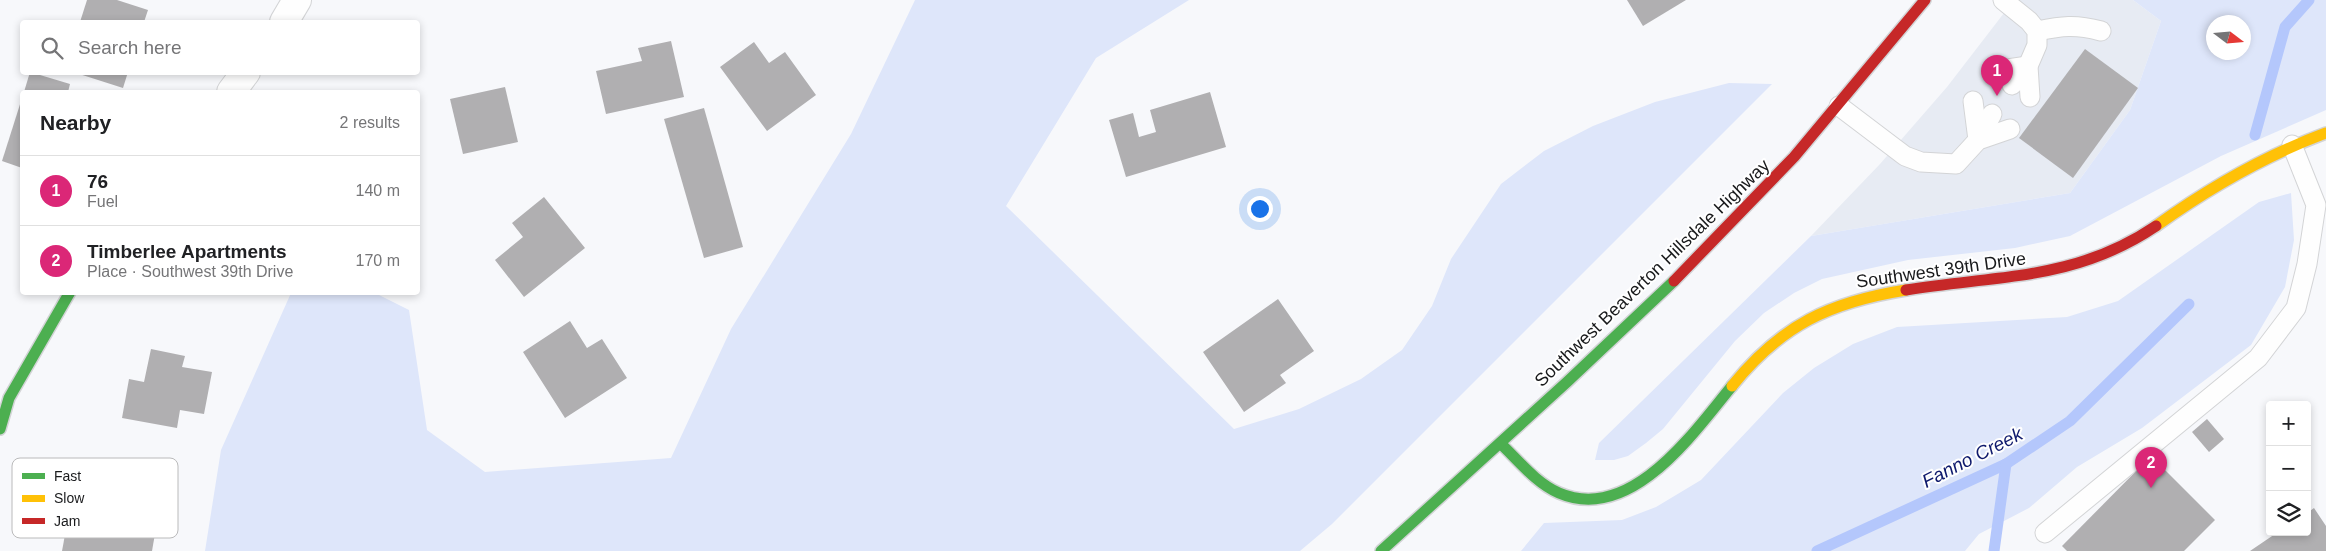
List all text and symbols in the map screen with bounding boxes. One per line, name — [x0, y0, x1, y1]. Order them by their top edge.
north arrow — [2206, 15, 2251, 60]
search box — [20, 20, 420, 75]
icon: search — [38, 34, 66, 62]
text: Search here — [78, 37, 182, 58]
pin: 1 — [1981, 55, 2013, 96]
text: Nearby — [40, 111, 111, 134]
text: 2 results — [340, 114, 400, 131]
street label: Southwest Beaverton Hillsdale Highway — [1531, 155, 1773, 391]
text: 76 — [87, 171, 108, 192]
text: 1 — [52, 182, 60, 199]
text: 140 m — [356, 182, 400, 199]
text: Fuel — [87, 193, 118, 210]
your location — [1247, 196, 1273, 222]
text: Timberlee Apartments — [87, 241, 287, 262]
street label: Southwest 39th Drive — [1855, 248, 2027, 292]
text: 2 — [52, 252, 60, 269]
text: 170 m — [356, 252, 400, 269]
text: Place · Southwest 39th Drive — [87, 263, 293, 280]
map controls — [2266, 401, 2311, 536]
button: + — [2266, 401, 2311, 446]
water label: Fanno Creek — [1919, 422, 2027, 492]
button: − — [2266, 446, 2311, 491]
pin: 2 — [2135, 447, 2167, 488]
legend — [12, 458, 178, 538]
text: Fast — [54, 468, 81, 484]
text: Slow — [54, 490, 85, 506]
button: layers — [2266, 491, 2311, 536]
text: Jam — [54, 513, 80, 529]

